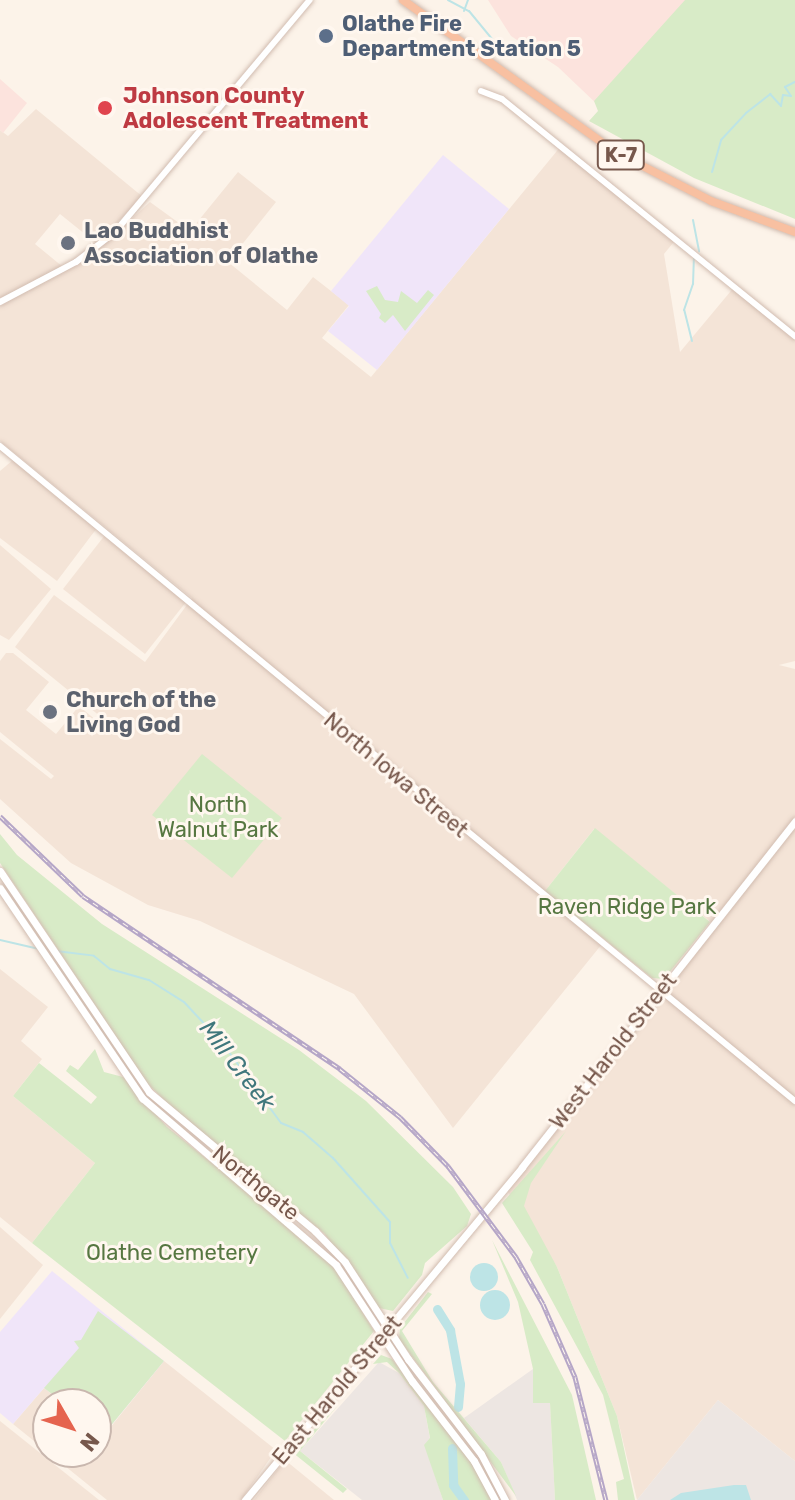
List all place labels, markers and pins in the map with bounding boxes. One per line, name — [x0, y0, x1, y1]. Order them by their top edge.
place label: Olathe Fire Department Station 5 — [342, 10, 581, 62]
marker: Olathe Fire Department Station 5 — [317, 27, 335, 45]
place label: Johnson County Adolescent Treatment — [123, 82, 369, 134]
marker: Johnson County Adolescent Treatment — [94, 97, 116, 119]
place label: Lao Buddhist Association of Olathe — [84, 217, 319, 268]
marker: Lao Buddhist Association of Olathe — [59, 234, 77, 252]
place label: Church of the Living God — [66, 686, 217, 738]
marker: Church of the Living God — [41, 703, 59, 721]

